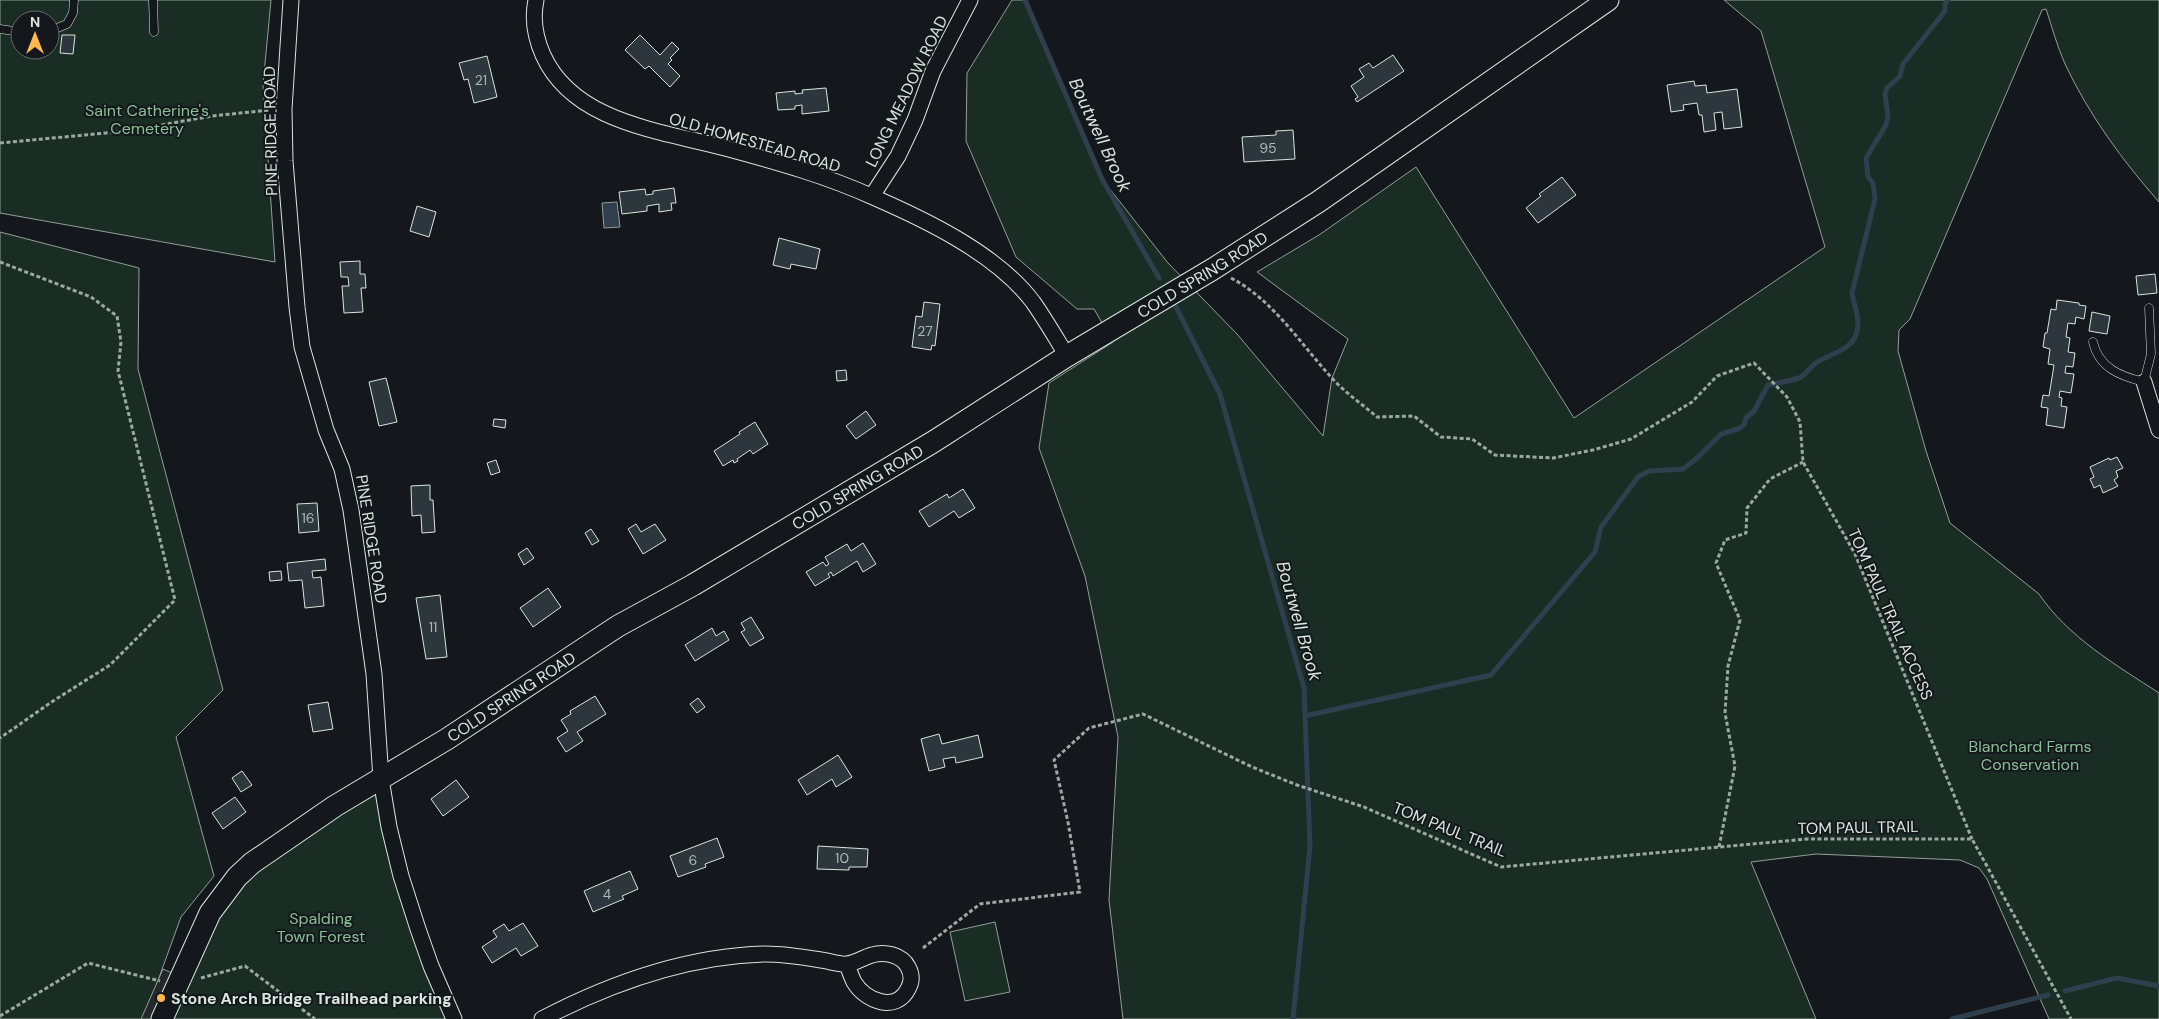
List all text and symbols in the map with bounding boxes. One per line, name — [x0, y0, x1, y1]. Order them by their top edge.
north arrow — [10, 10, 60, 60]
street label: LONG MEADOW ROAD — [861, 12, 952, 170]
text: N — [30, 13, 40, 31]
street label: PINE RIDGE ROAD — [259, 66, 282, 196]
house number: 21 — [475, 71, 487, 89]
water label: Boutwell Brook — [1063, 74, 1137, 197]
park label: Saint Catherine's Cemetery — [85, 100, 209, 139]
street label: OLD HOMESTEAD ROAD — [667, 108, 843, 177]
house number: 95 — [1259, 139, 1277, 157]
street label: COLD SPRING ROAD — [1133, 227, 1272, 323]
house number: 27 — [917, 322, 933, 340]
street label: COLD SPRING ROAD — [788, 440, 927, 535]
street label: PINE RIDGE ROAD — [351, 473, 392, 605]
house number: 16 — [301, 509, 315, 527]
street label: TOM PAUL TRAIL ACCESS — [1843, 525, 1938, 703]
water label: Boutwell Brook — [1270, 558, 1328, 685]
house number: 11 — [429, 618, 437, 636]
street label: COLD SPRING ROAD — [443, 647, 580, 747]
park label: Blanchard Farms Conservation — [1969, 736, 2092, 775]
street label: TOM PAUL TRAIL — [1390, 797, 1510, 862]
street label: TOM PAUL TRAIL — [1797, 816, 1919, 839]
house number: 10 — [835, 849, 849, 867]
house number: 6 — [689, 851, 697, 869]
house number: 4 — [603, 885, 612, 903]
park label: Spalding Town Forest — [277, 908, 365, 947]
place label: Stone Arch Bridge Trailhead parking — [171, 988, 452, 1009]
marker: Stone Arch Bridge Trailhead parking — [155, 992, 167, 1004]

